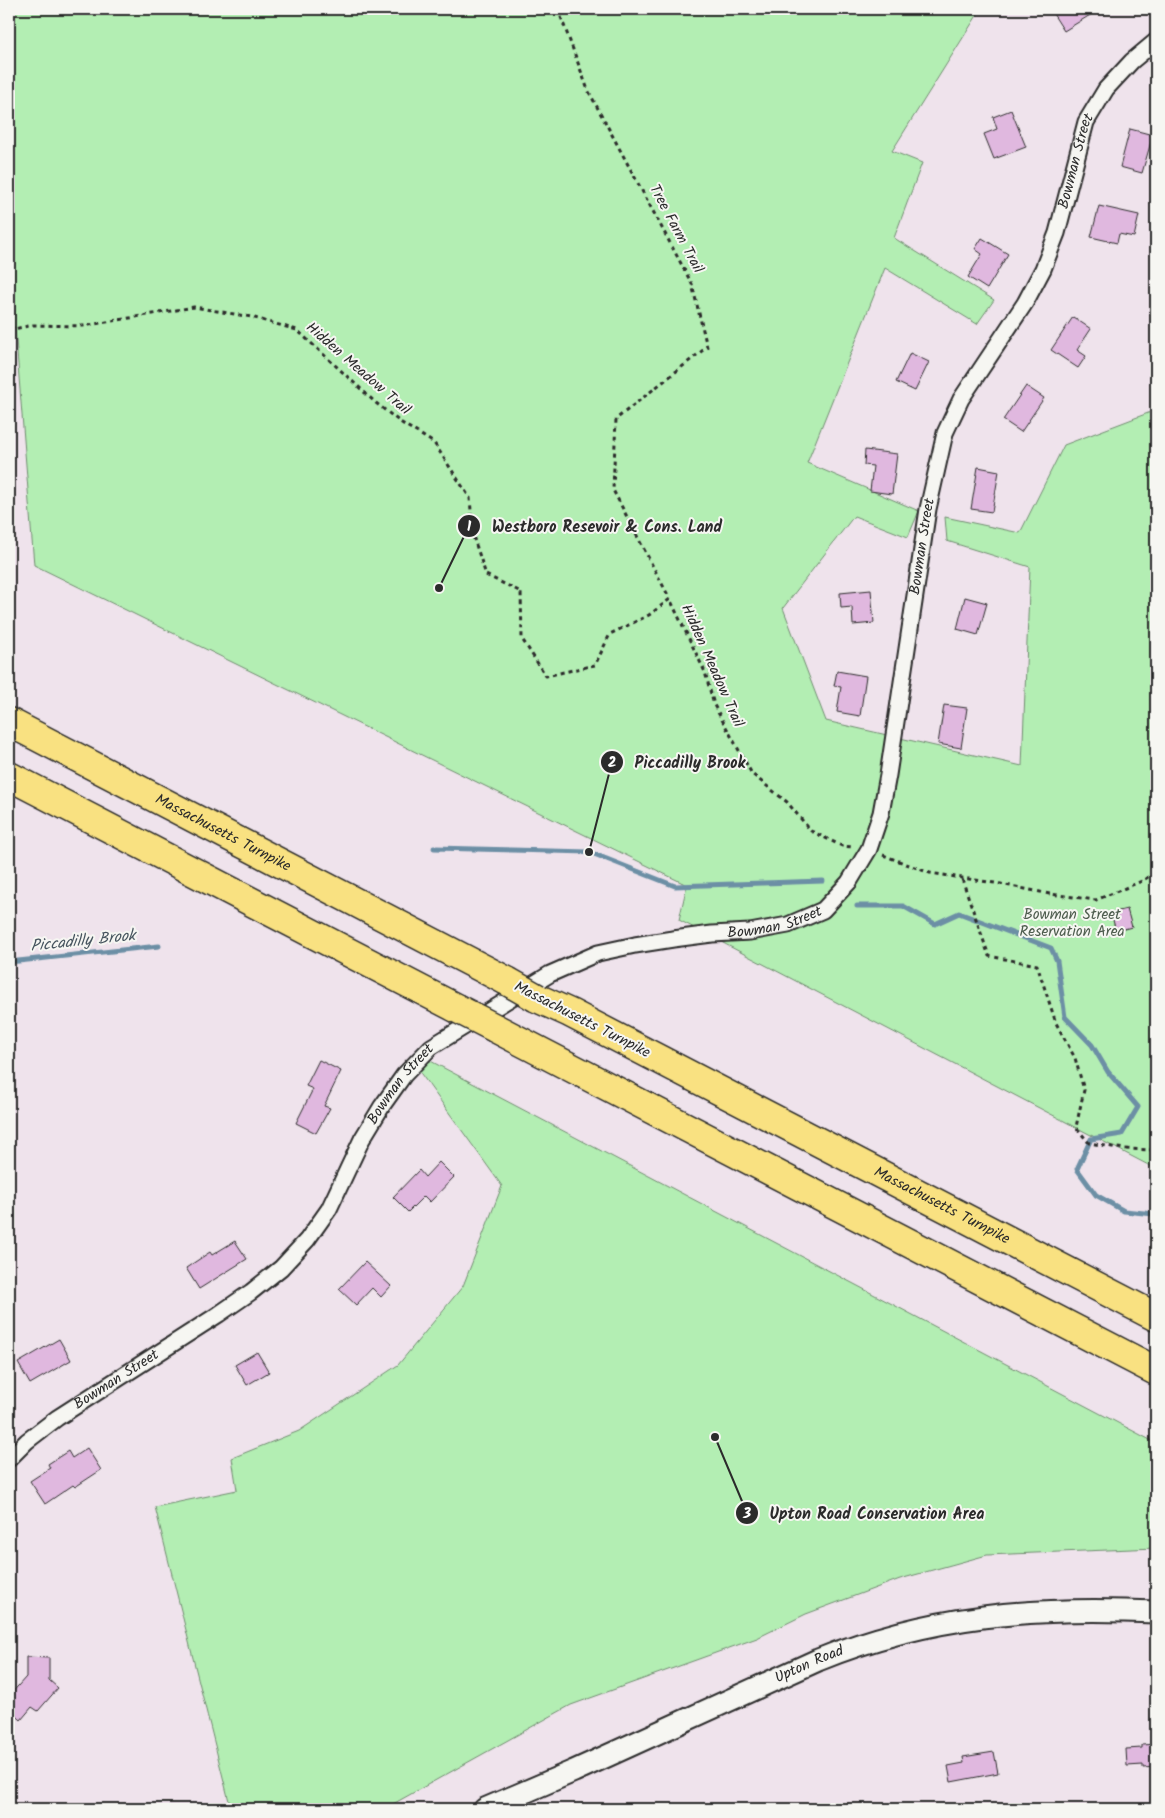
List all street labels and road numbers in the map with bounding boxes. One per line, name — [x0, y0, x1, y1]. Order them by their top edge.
street label: Bowman Street — [1052, 109, 1101, 211]
street label: Tree Farm Trail — [642, 180, 710, 278]
street label: Hidden Meadow Trail — [300, 316, 416, 422]
street label: Bowman Street — [903, 496, 942, 597]
street label: Hidden Meadow Trail — [674, 601, 750, 732]
street label: Massachusetts Turnpike — [150, 788, 295, 879]
street label: Bowman Street — [727, 900, 826, 945]
street label: Massachusetts Turnpike — [510, 975, 655, 1065]
street label: Bowman Street — [361, 1038, 440, 1129]
street label: Massachusetts Turnpike — [869, 1160, 1014, 1251]
street label: Bowman Street — [69, 1343, 164, 1416]
street label: Upton Road — [771, 1639, 847, 1690]

